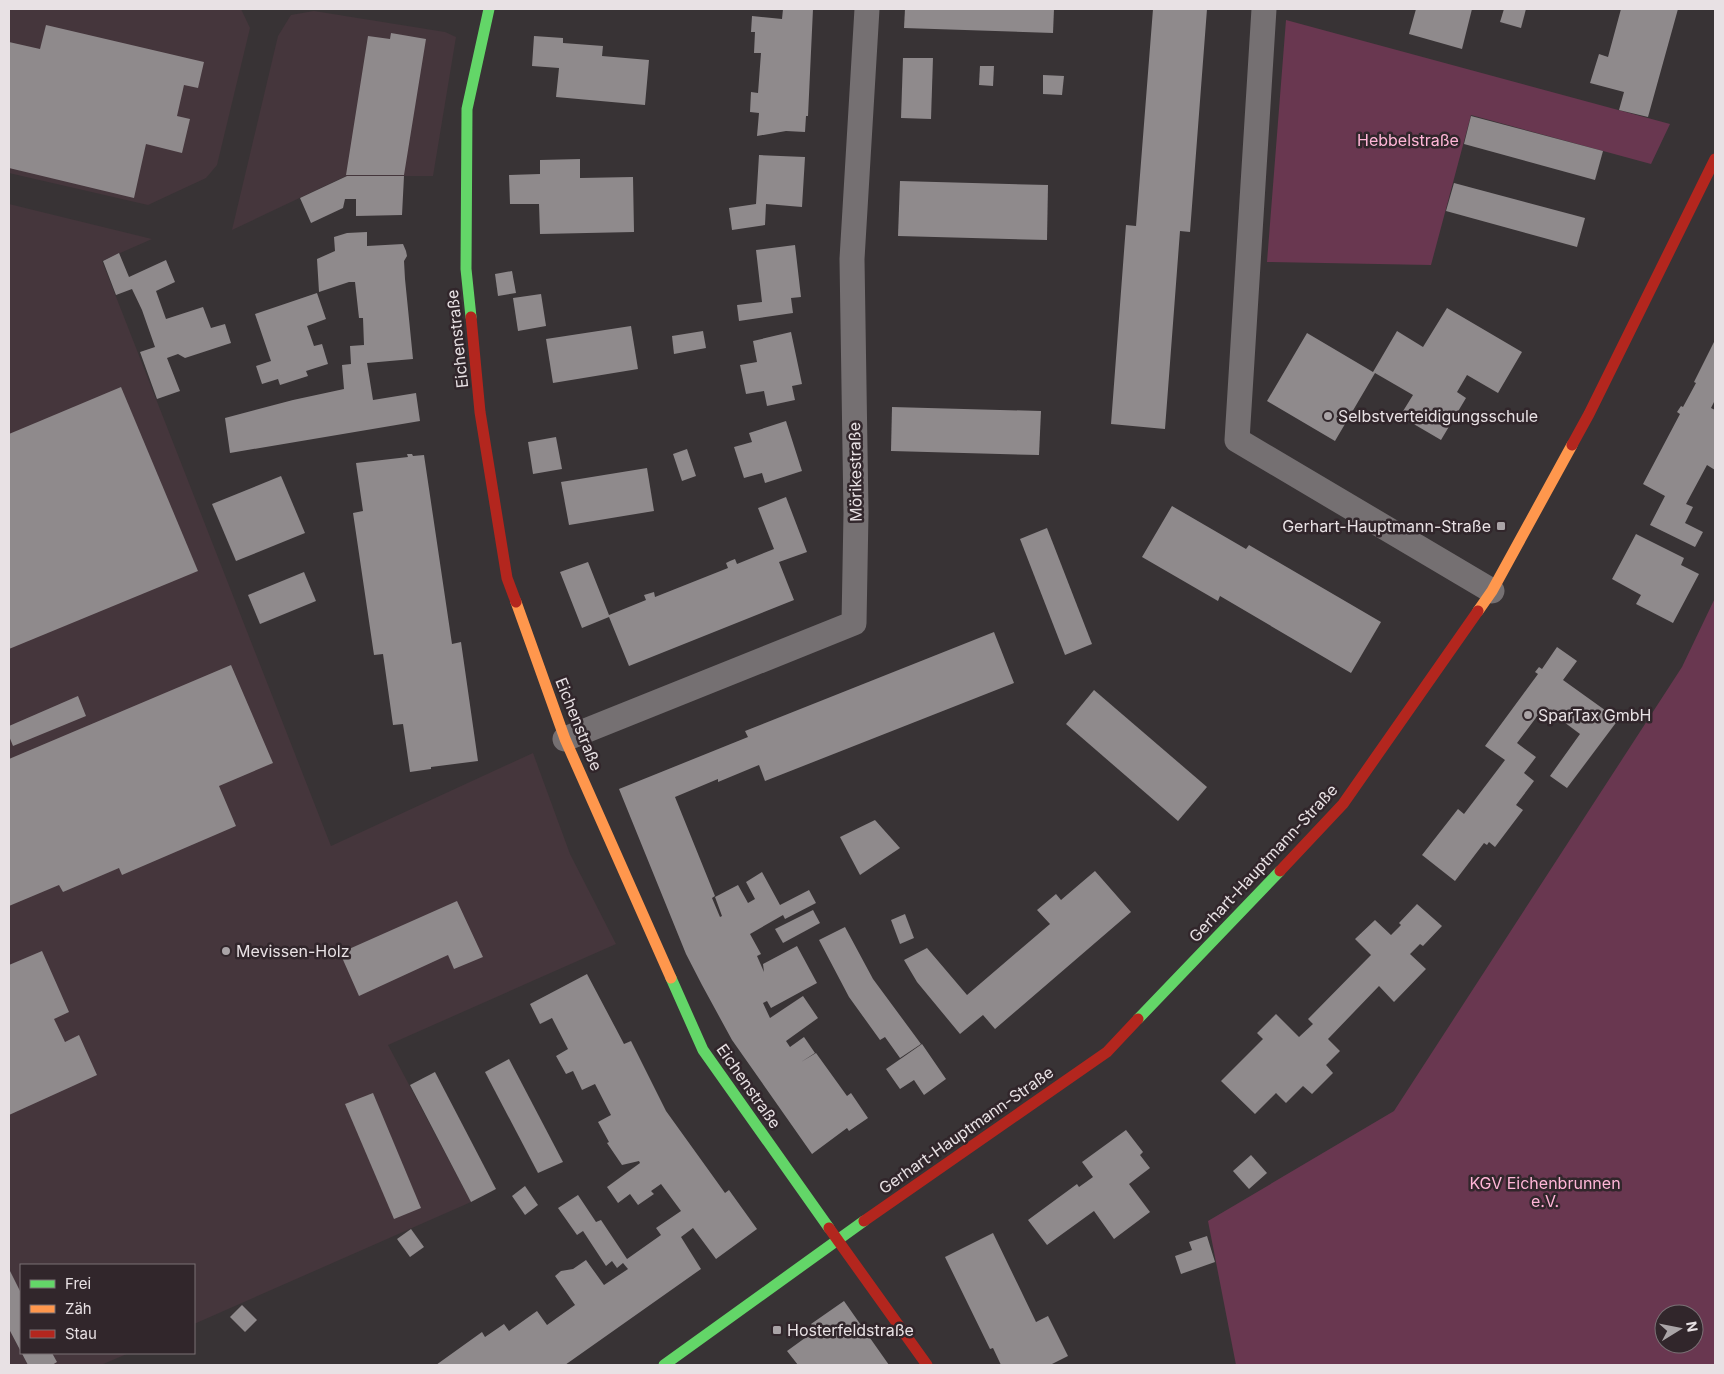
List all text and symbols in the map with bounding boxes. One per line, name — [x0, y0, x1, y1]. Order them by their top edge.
park label: Hebbelstraße — [1357, 130, 1459, 150]
street label: Eichenstraße — [442, 289, 472, 389]
place label: Selbstverteidigungsschule — [1338, 406, 1538, 426]
marker: Selbstverteidigungsschule — [1322, 410, 1334, 422]
street label: Mörikestraße — [844, 422, 866, 522]
place label: Gerhart-Hauptmann-Straße — [1282, 516, 1491, 536]
marker: Gerhart-Hauptmann-Straße — [1495, 520, 1507, 532]
street label: Eichenstraße — [551, 674, 607, 774]
place label: SparTax GmbH — [1538, 705, 1651, 725]
marker: SparTax GmbH — [1522, 709, 1534, 721]
street label: Gerhart-Hauptmann-Straße — [1184, 780, 1342, 946]
place label: Mevissen-Holz — [236, 941, 350, 961]
marker: Mevissen-Holz — [220, 945, 232, 957]
street label: Eichenstraße — [712, 1040, 786, 1132]
street label: Gerhart-Hauptmann-Straße — [875, 1062, 1057, 1198]
park label: KGV Eichenbrunnen e.V. — [1469, 1173, 1621, 1211]
legend — [20, 1264, 195, 1354]
text: Frei — [65, 1274, 91, 1293]
text: Zäh — [65, 1299, 92, 1318]
north arrow — [1654, 1304, 1704, 1354]
place label: Hosterfeldstraße — [787, 1320, 914, 1340]
text: N — [1683, 1320, 1702, 1333]
text: Stau — [65, 1324, 97, 1343]
marker: Hosterfeldstraße — [771, 1324, 783, 1336]

